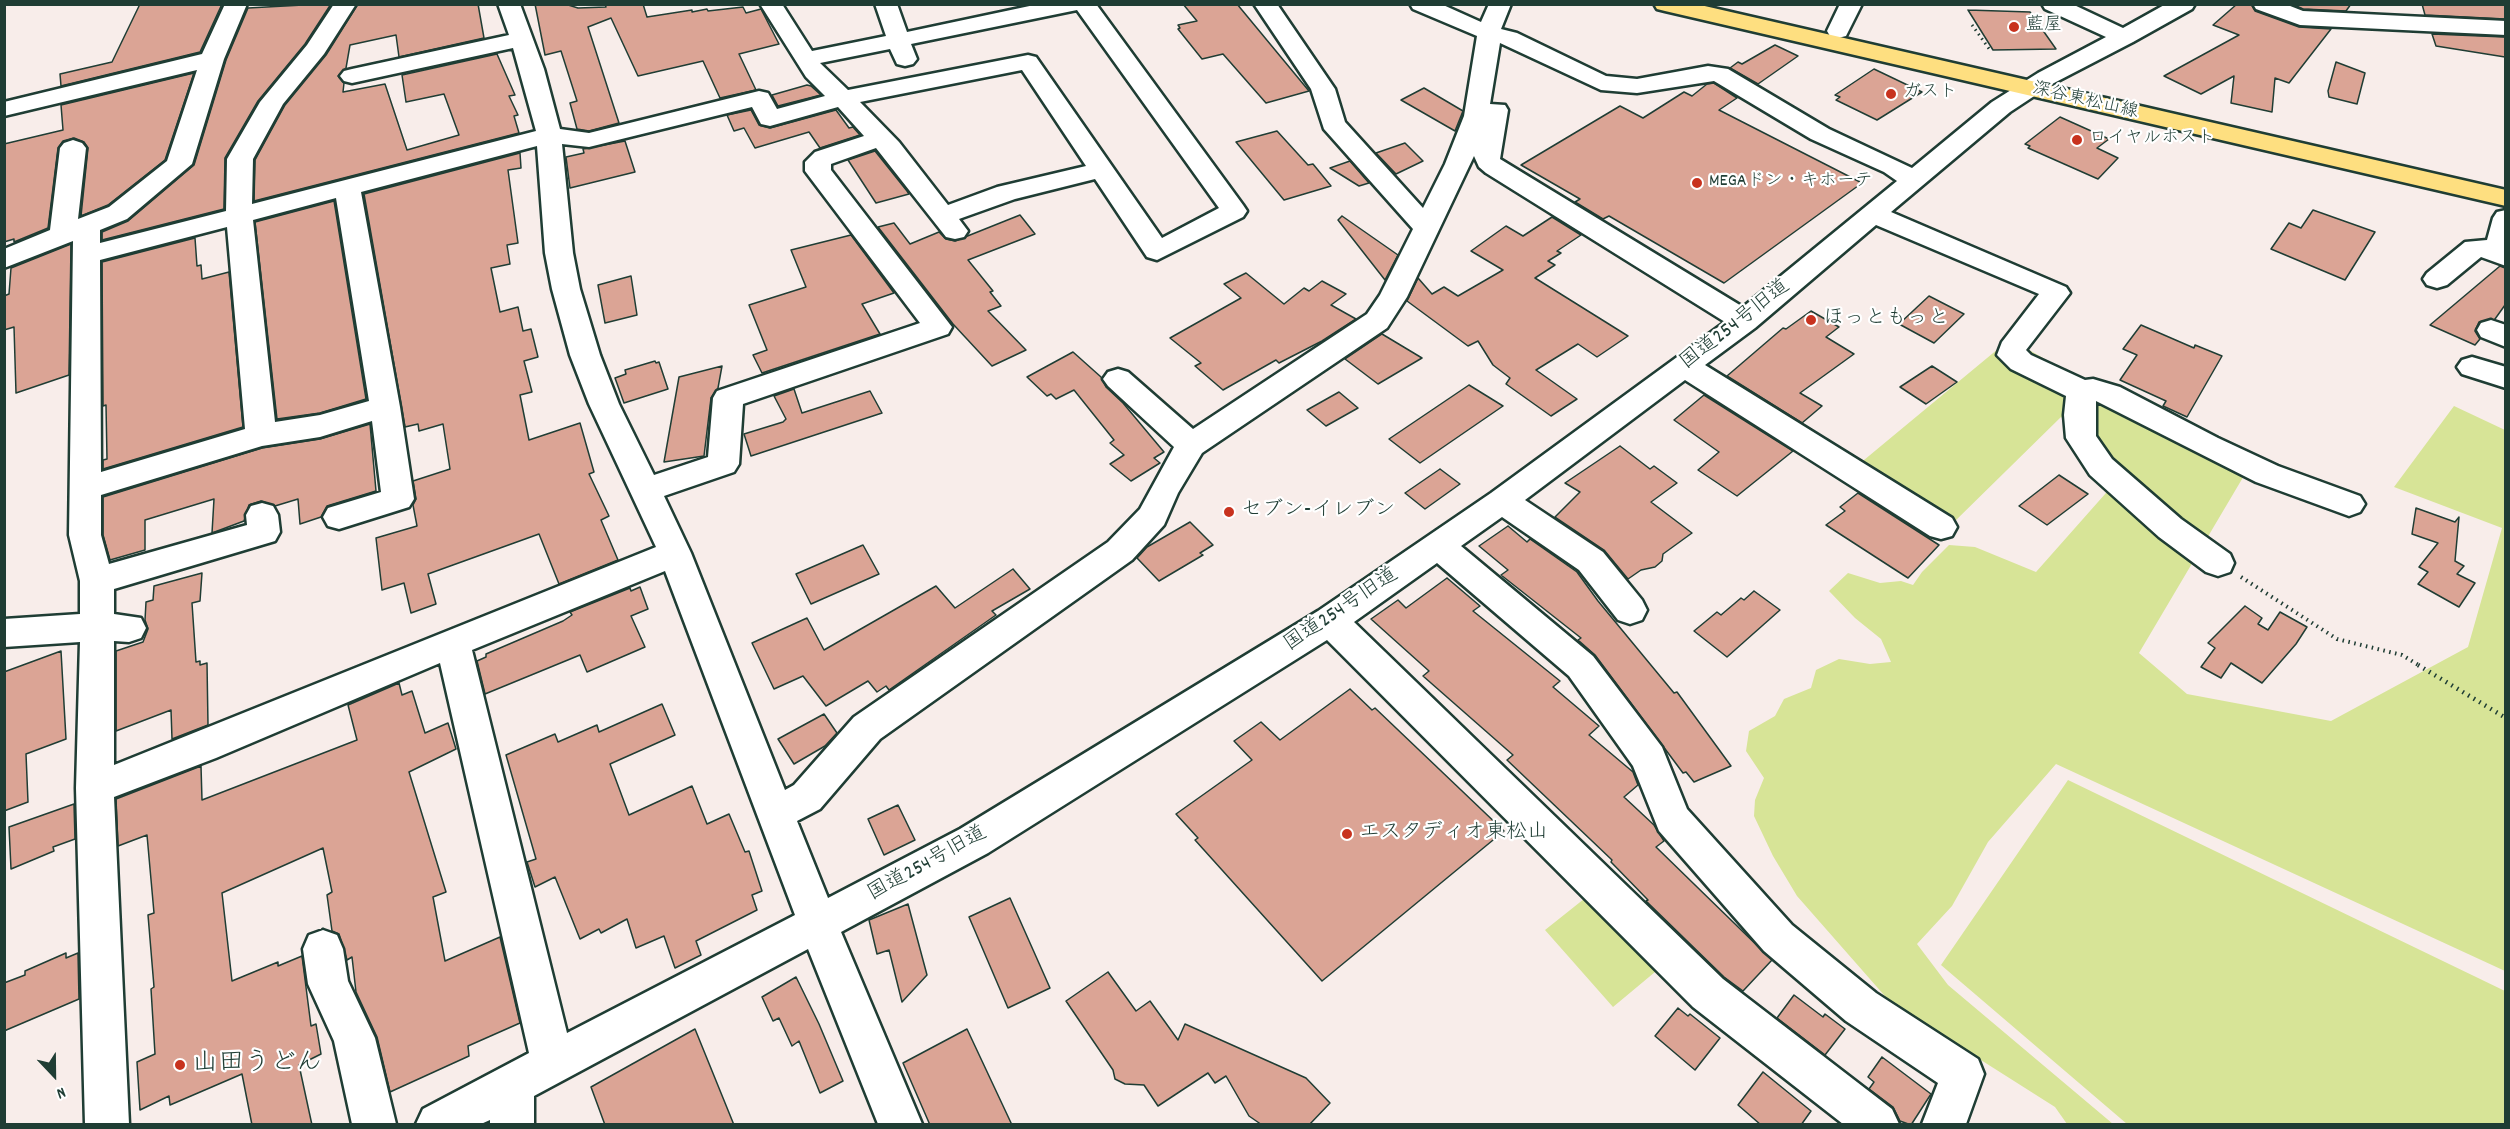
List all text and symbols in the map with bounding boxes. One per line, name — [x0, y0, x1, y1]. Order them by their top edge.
place label: 藍屋 — [2026, 16, 2062, 38]
marker: 藍屋 — [2007, 20, 2021, 34]
street label: 深谷東松山線 — [2030, 79, 2140, 125]
place label: ガスト — [1903, 83, 1957, 105]
marker: ガスト — [1884, 87, 1898, 101]
place label: ロイヤルホスト — [2089, 129, 2215, 151]
marker: ロイヤルホスト — [2070, 133, 2084, 147]
place label: MEGAドン・キホーテ — [1709, 172, 1873, 194]
marker: MEGAドン・キホーテ — [1690, 176, 1704, 190]
street label: 国道254号旧道 — [1676, 275, 1796, 377]
place label: ほっともっと — [1823, 307, 1949, 333]
marker: ほっともっと — [1804, 313, 1818, 327]
place label: セブン-イレブン — [1241, 499, 1395, 525]
marker: セブン-イレブン — [1222, 505, 1236, 519]
street label: 国道254号旧道 — [1280, 563, 1404, 659]
place label: エスタディオ東松山 — [1359, 821, 1548, 847]
street label: 国道254号旧道 — [864, 822, 992, 908]
marker: エスタディオ東松山 — [1340, 827, 1354, 841]
north arrow — [24, 1045, 84, 1105]
place label: 山田うどん — [192, 1049, 322, 1081]
marker: 山田うどん — [173, 1058, 187, 1072]
text: N — [53, 1080, 69, 1104]

